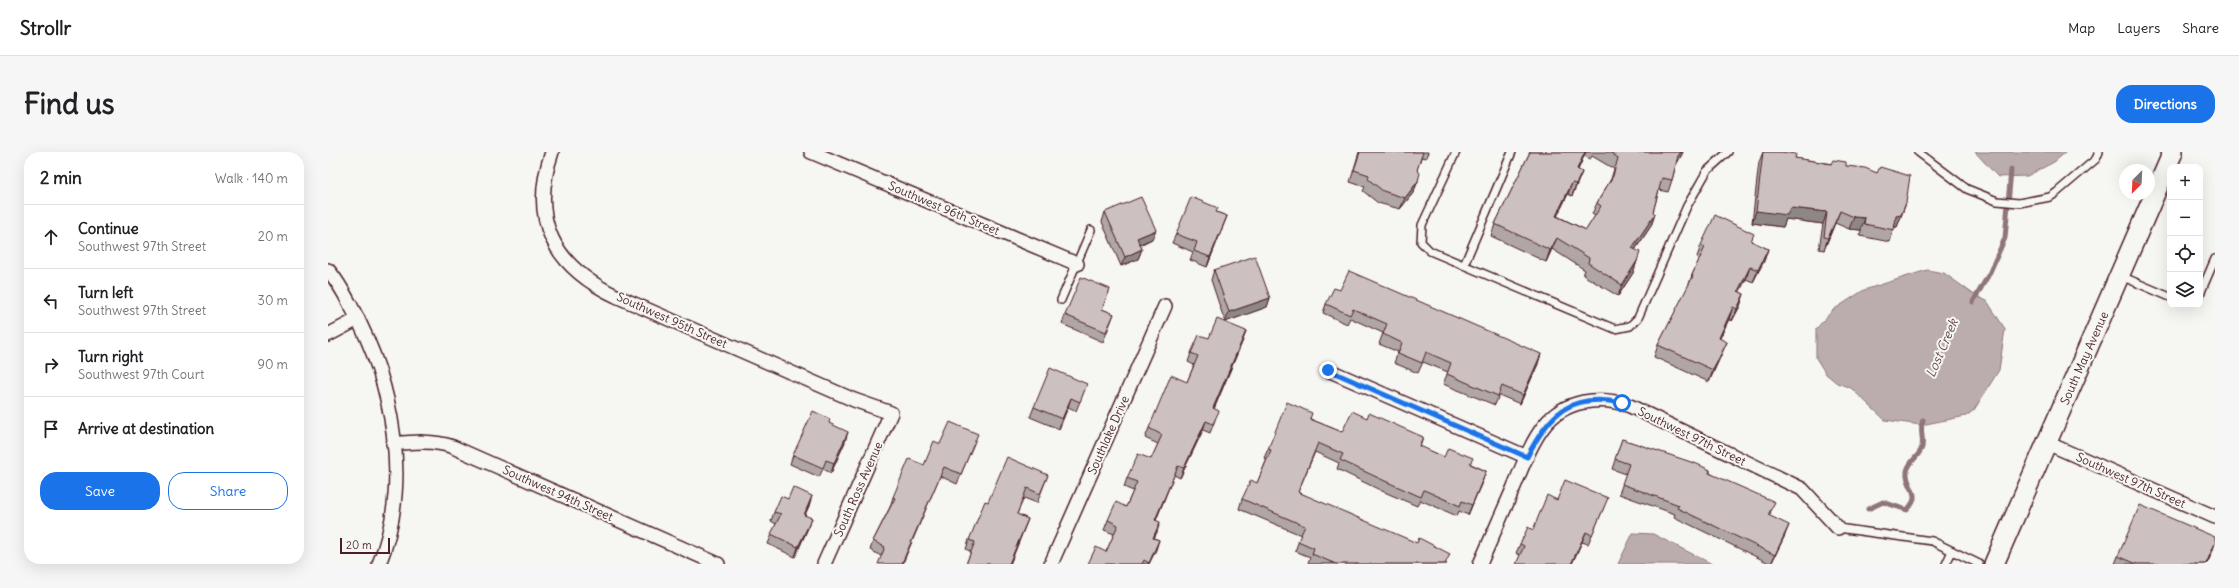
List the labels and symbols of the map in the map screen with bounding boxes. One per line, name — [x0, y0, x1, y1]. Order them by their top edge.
north arrow — [2119, 164, 2155, 200]
street label: Southwest 96th Street — [886, 178, 1002, 238]
street label: Southwest 95th Street — [614, 289, 730, 351]
street label: South May Avenue — [2057, 309, 2111, 407]
water label: Lost Creek — [1922, 315, 1962, 380]
route end — [1319, 361, 1337, 379]
street label: Southlake Drive — [1084, 393, 1132, 477]
route start — [1613, 394, 1631, 412]
street label: Southwest 97th Street — [1636, 403, 1748, 469]
street label: South Ross Avenue — [830, 439, 886, 539]
street label: Southwest 97th Street — [2074, 449, 2188, 511]
street label: Southwest 94th Street — [500, 462, 616, 524]
scale bar — [340, 536, 390, 555]

